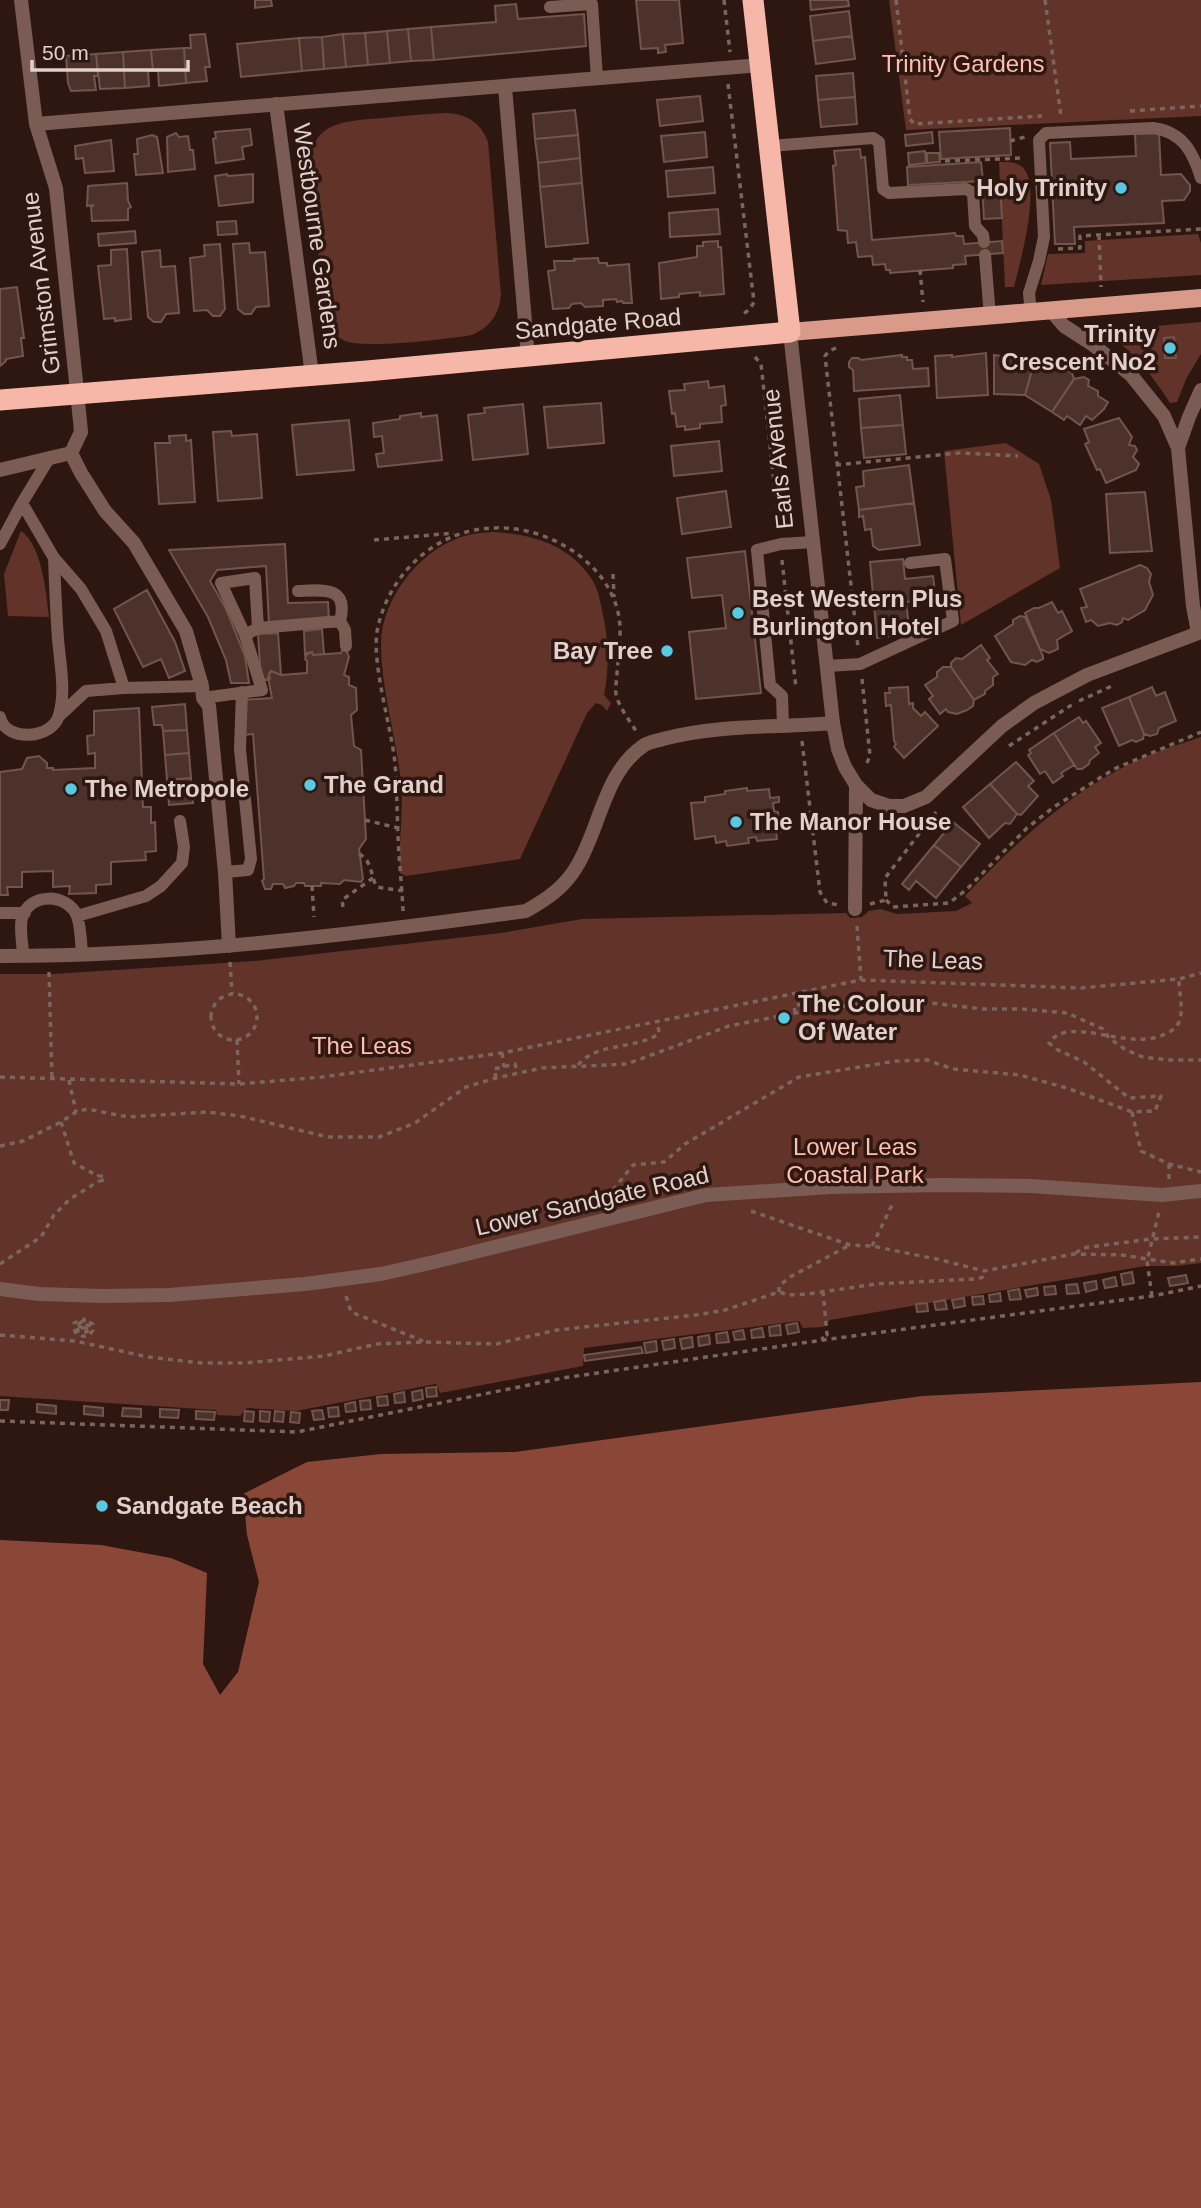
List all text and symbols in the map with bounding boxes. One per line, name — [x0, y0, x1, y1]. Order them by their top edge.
scale bar — [32, 28, 187, 72]
text: 50 m — [42, 41, 89, 64]
park label: Trinity Gardens — [881, 50, 1045, 77]
street label: Westbourne Gardens — [288, 121, 347, 351]
place label: Holy Trinity — [976, 174, 1108, 201]
marker: Holy Trinity — [1113, 180, 1129, 196]
street label: Grimston Avenue — [16, 190, 65, 376]
street label: Sandgate Road — [514, 303, 682, 344]
place label: Trinity Crescent No2 — [1001, 320, 1157, 375]
marker: Trinity Crescent No2 — [1162, 340, 1178, 356]
street label: Earls Avenue — [757, 388, 798, 531]
place label: Best Western Plus Burlington Hotel — [752, 585, 962, 640]
marker: Best Western Plus Burlington Hotel — [730, 605, 746, 621]
place label: Bay Tree — [553, 637, 653, 664]
marker: Bay Tree — [659, 643, 675, 659]
place label: The Grand — [324, 771, 444, 798]
place label: The Metropole — [85, 775, 249, 802]
marker: The Grand — [302, 777, 318, 793]
marker: The Metropole — [63, 781, 79, 797]
place label: The Manor House — [750, 808, 951, 835]
marker: The Manor House — [728, 814, 744, 830]
street label: The Leas — [883, 944, 983, 975]
place label: The Colour Of Water — [798, 990, 925, 1045]
marker: The Colour Of Water — [776, 1010, 792, 1026]
park label: The Leas — [312, 1032, 412, 1059]
park label: Lower Leas Coastal Park — [786, 1133, 925, 1188]
street label: Lower Sandgate Road — [472, 1160, 711, 1241]
place label: Sandgate Beach — [116, 1492, 303, 1519]
marker: Sandgate Beach — [94, 1498, 110, 1514]

